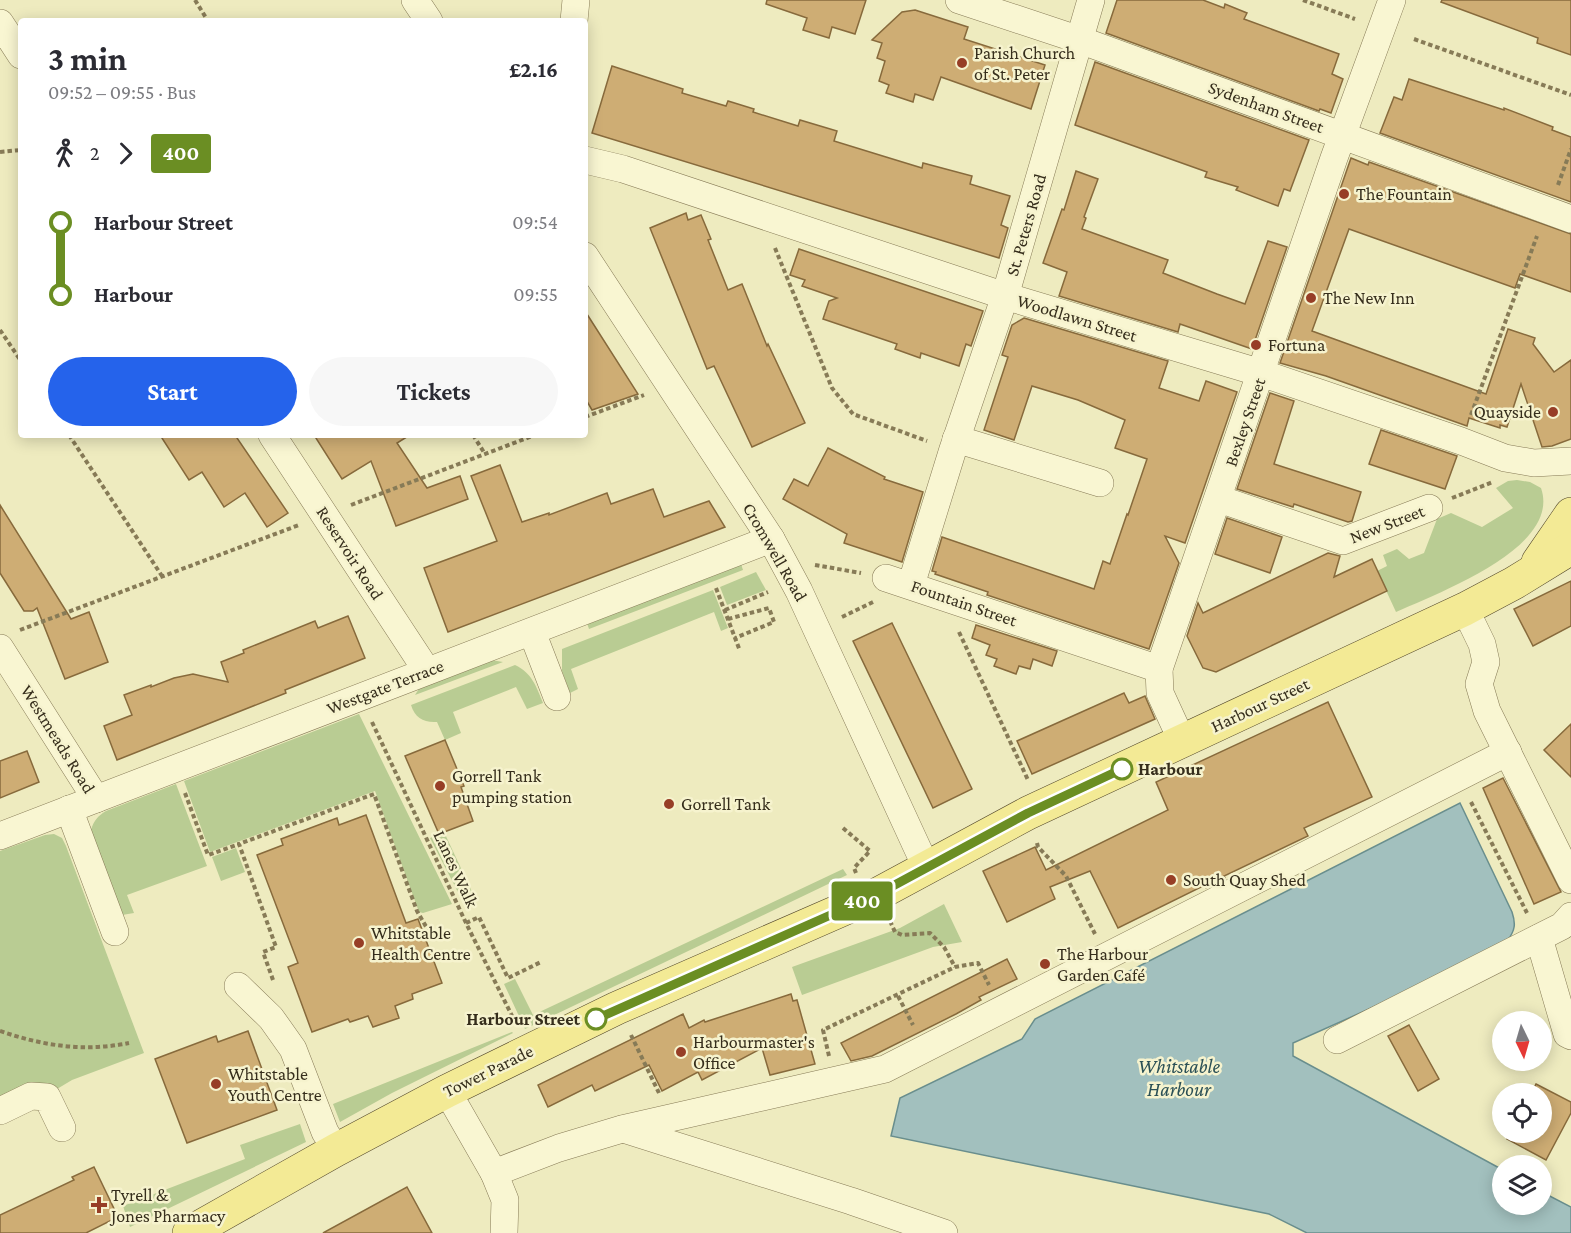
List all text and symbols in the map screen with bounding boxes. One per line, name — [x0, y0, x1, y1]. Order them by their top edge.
text: 3 min — [48, 40, 127, 77]
place label: Parish Church of St. Peter — [974, 43, 1076, 84]
marker: Parish Church of St. Peter — [955, 56, 969, 70]
text: £2.16 — [509, 57, 558, 82]
street label: Sydenham Street — [1206, 77, 1327, 138]
text: 09:52 – 09:55 · Bus — [48, 81, 196, 103]
icon: walk — [48, 137, 81, 170]
icon: forward — [109, 137, 142, 170]
text: 400 — [163, 141, 199, 165]
text: 2 — [90, 142, 100, 164]
street label: St. Peters Road — [1002, 171, 1050, 278]
place label: The Fountain — [1356, 184, 1452, 204]
marker: The Fountain — [1337, 187, 1351, 201]
text: Harbour Street — [94, 210, 233, 235]
text: 09:54 — [512, 211, 558, 233]
text: Harbour — [94, 282, 173, 307]
text: 09:55 — [513, 283, 558, 305]
place label: The New Inn — [1323, 288, 1415, 308]
street label: Woodlawn Street — [1015, 290, 1140, 346]
marker: The New Inn — [1304, 291, 1318, 305]
place label: Fortuna — [1268, 335, 1325, 355]
marker: Fortuna — [1249, 338, 1263, 352]
button: Start — [48, 357, 297, 426]
button: Tickets — [309, 357, 558, 426]
street label: Bexley Street — [1220, 374, 1270, 469]
place label: Quayside — [1474, 402, 1541, 422]
marker: Quayside — [1546, 405, 1560, 419]
street label: Cromwell Road — [739, 499, 811, 605]
street label: New Street — [1347, 500, 1428, 547]
street label: Reservoir Road — [312, 503, 388, 604]
street label: Fountain Street — [908, 576, 1021, 631]
street label: Westgate Terrace — [324, 655, 446, 719]
street label: Harbour Street — [1208, 673, 1313, 736]
street label: Westmeads Road — [17, 681, 100, 797]
marker: Harbour — [1111, 758, 1133, 780]
place label: Harbour — [1138, 759, 1203, 779]
place label: Gorrell Tank pumping station — [452, 766, 572, 807]
marker: Gorrell Tank pumping station — [433, 779, 447, 793]
place label: Gorrell Tank — [681, 794, 771, 814]
marker: Gorrell Tank — [662, 797, 676, 811]
street label: Lanes Walk — [429, 827, 483, 911]
place label: South Quay Shed — [1183, 870, 1306, 890]
marker: South Quay Shed — [1164, 873, 1178, 887]
line badge: 400 — [828, 882, 896, 920]
text: 400 — [844, 889, 880, 913]
place label: Whitstable Health Centre — [371, 923, 471, 964]
marker: Whitstable Health Centre — [352, 936, 366, 950]
place label: The Harbour Garden Café — [1057, 944, 1149, 985]
marker: The Harbour Garden Café — [1038, 957, 1052, 971]
marker: Harbour Street — [585, 1008, 607, 1030]
place label: Harbour Street — [466, 1009, 580, 1029]
north arrow — [1492, 1011, 1552, 1071]
map controls — [1492, 1011, 1552, 1215]
place label: Harbourmaster's Office — [693, 1032, 815, 1073]
street label: Tower Parade — [440, 1041, 536, 1101]
marker: Harbourmaster's Office — [674, 1045, 688, 1059]
water label: Whitstable Harbour — [1138, 1055, 1221, 1100]
place label: Whitstable Youth Centre — [228, 1064, 322, 1105]
marker: Whitstable Youth Centre — [209, 1077, 223, 1091]
button: locate — [1492, 1083, 1552, 1143]
button: layers — [1492, 1155, 1552, 1215]
place label: Tyrell & Jones Pharmacy — [109, 1185, 226, 1226]
marker: Tyrell & Jones Pharmacy — [92, 1198, 106, 1212]

